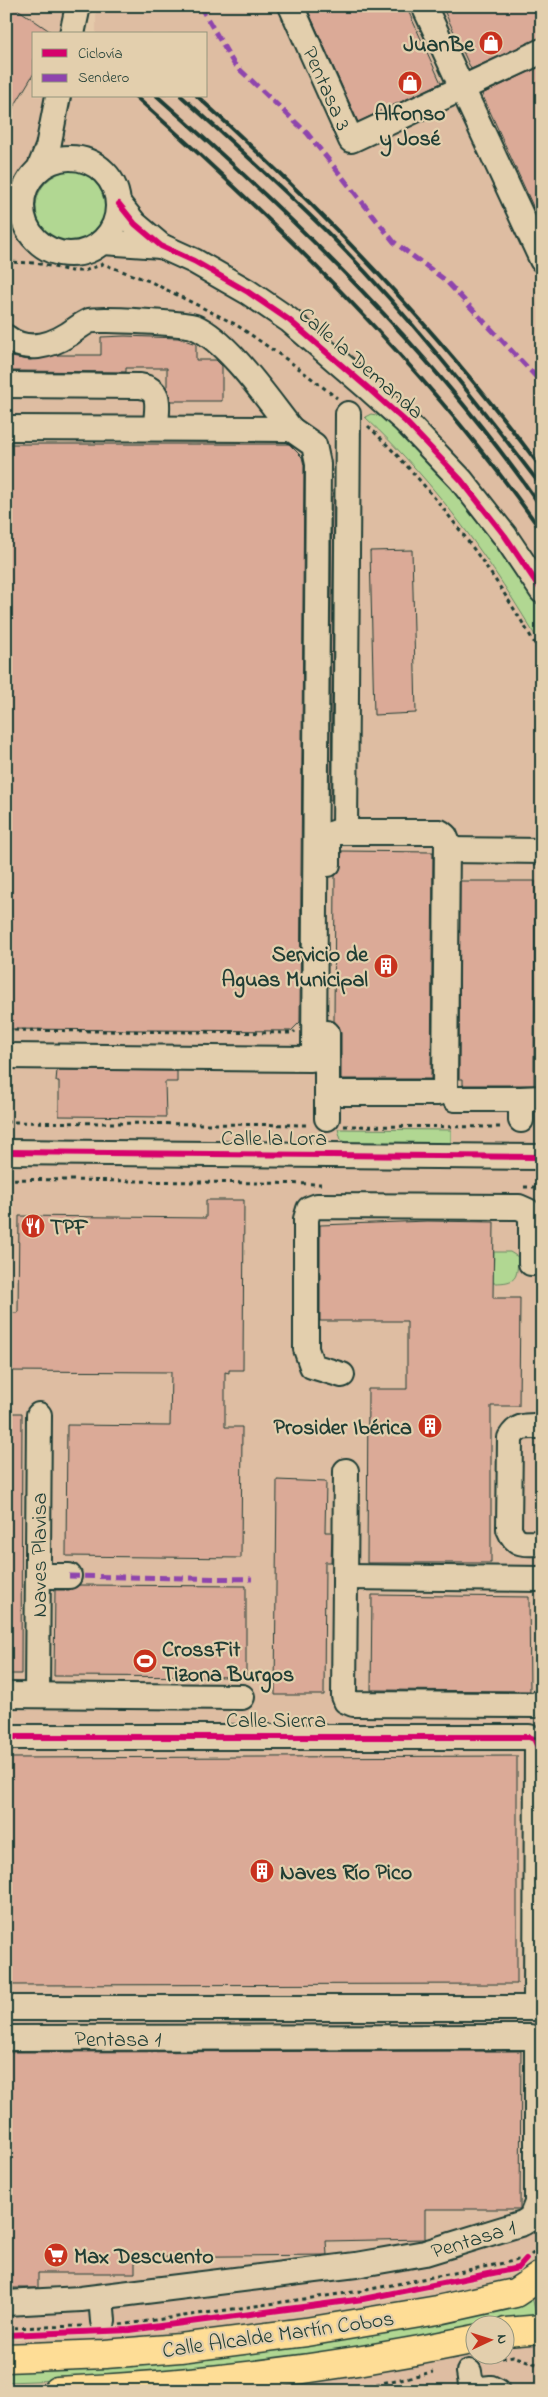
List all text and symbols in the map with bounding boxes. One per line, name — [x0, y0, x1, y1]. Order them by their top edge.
place label: JuanBe — [403, 30, 475, 62]
shop icon: JuanBe — [478, 30, 504, 56]
legend — [32, 32, 208, 98]
street label: Pentasa 3 — [293, 42, 358, 136]
text: Ciclovía — [78, 43, 123, 65]
text: Sendero — [78, 67, 130, 89]
shop icon: Alfonso y José — [397, 70, 423, 96]
place label: Alfonso y José — [374, 99, 446, 157]
street label: Calle la Demanda — [290, 300, 430, 428]
place label: Servicio de Aguas Municipal — [222, 940, 369, 998]
building icon: Servicio de Aguas Municipal — [373, 953, 399, 979]
street label: Calle la Lora — [221, 1124, 327, 1156]
restaurant icon: TPF — [20, 1213, 46, 1239]
place label: TPF — [50, 1213, 89, 1245]
place label: Prosider Ibérica — [274, 1413, 412, 1445]
building icon: Prosider Ibérica — [417, 1413, 443, 1439]
street label: Naves Plavisa — [25, 1493, 57, 1617]
place label: CrossFit Tizona Burgos — [162, 1635, 294, 1693]
sports icon: CrossFit Tizona Burgos — [132, 1648, 158, 1674]
street label: Calle Sierra — [226, 1706, 326, 1738]
building icon: Naves Río Pico — [249, 1858, 275, 1884]
place label: Naves Río Pico — [280, 1858, 412, 1890]
street label: Pentasa 1 — [75, 2025, 161, 2057]
street label: Pentasa 1 — [428, 2213, 520, 2269]
supermarket icon: Max Descuento — [43, 2242, 69, 2268]
place label: Max Descuento — [74, 2242, 214, 2274]
street label: Calle Alcalde Martín Cobos — [160, 2304, 396, 2368]
north arrow — [466, 2314, 516, 2364]
text: N — [491, 2334, 512, 2345]

